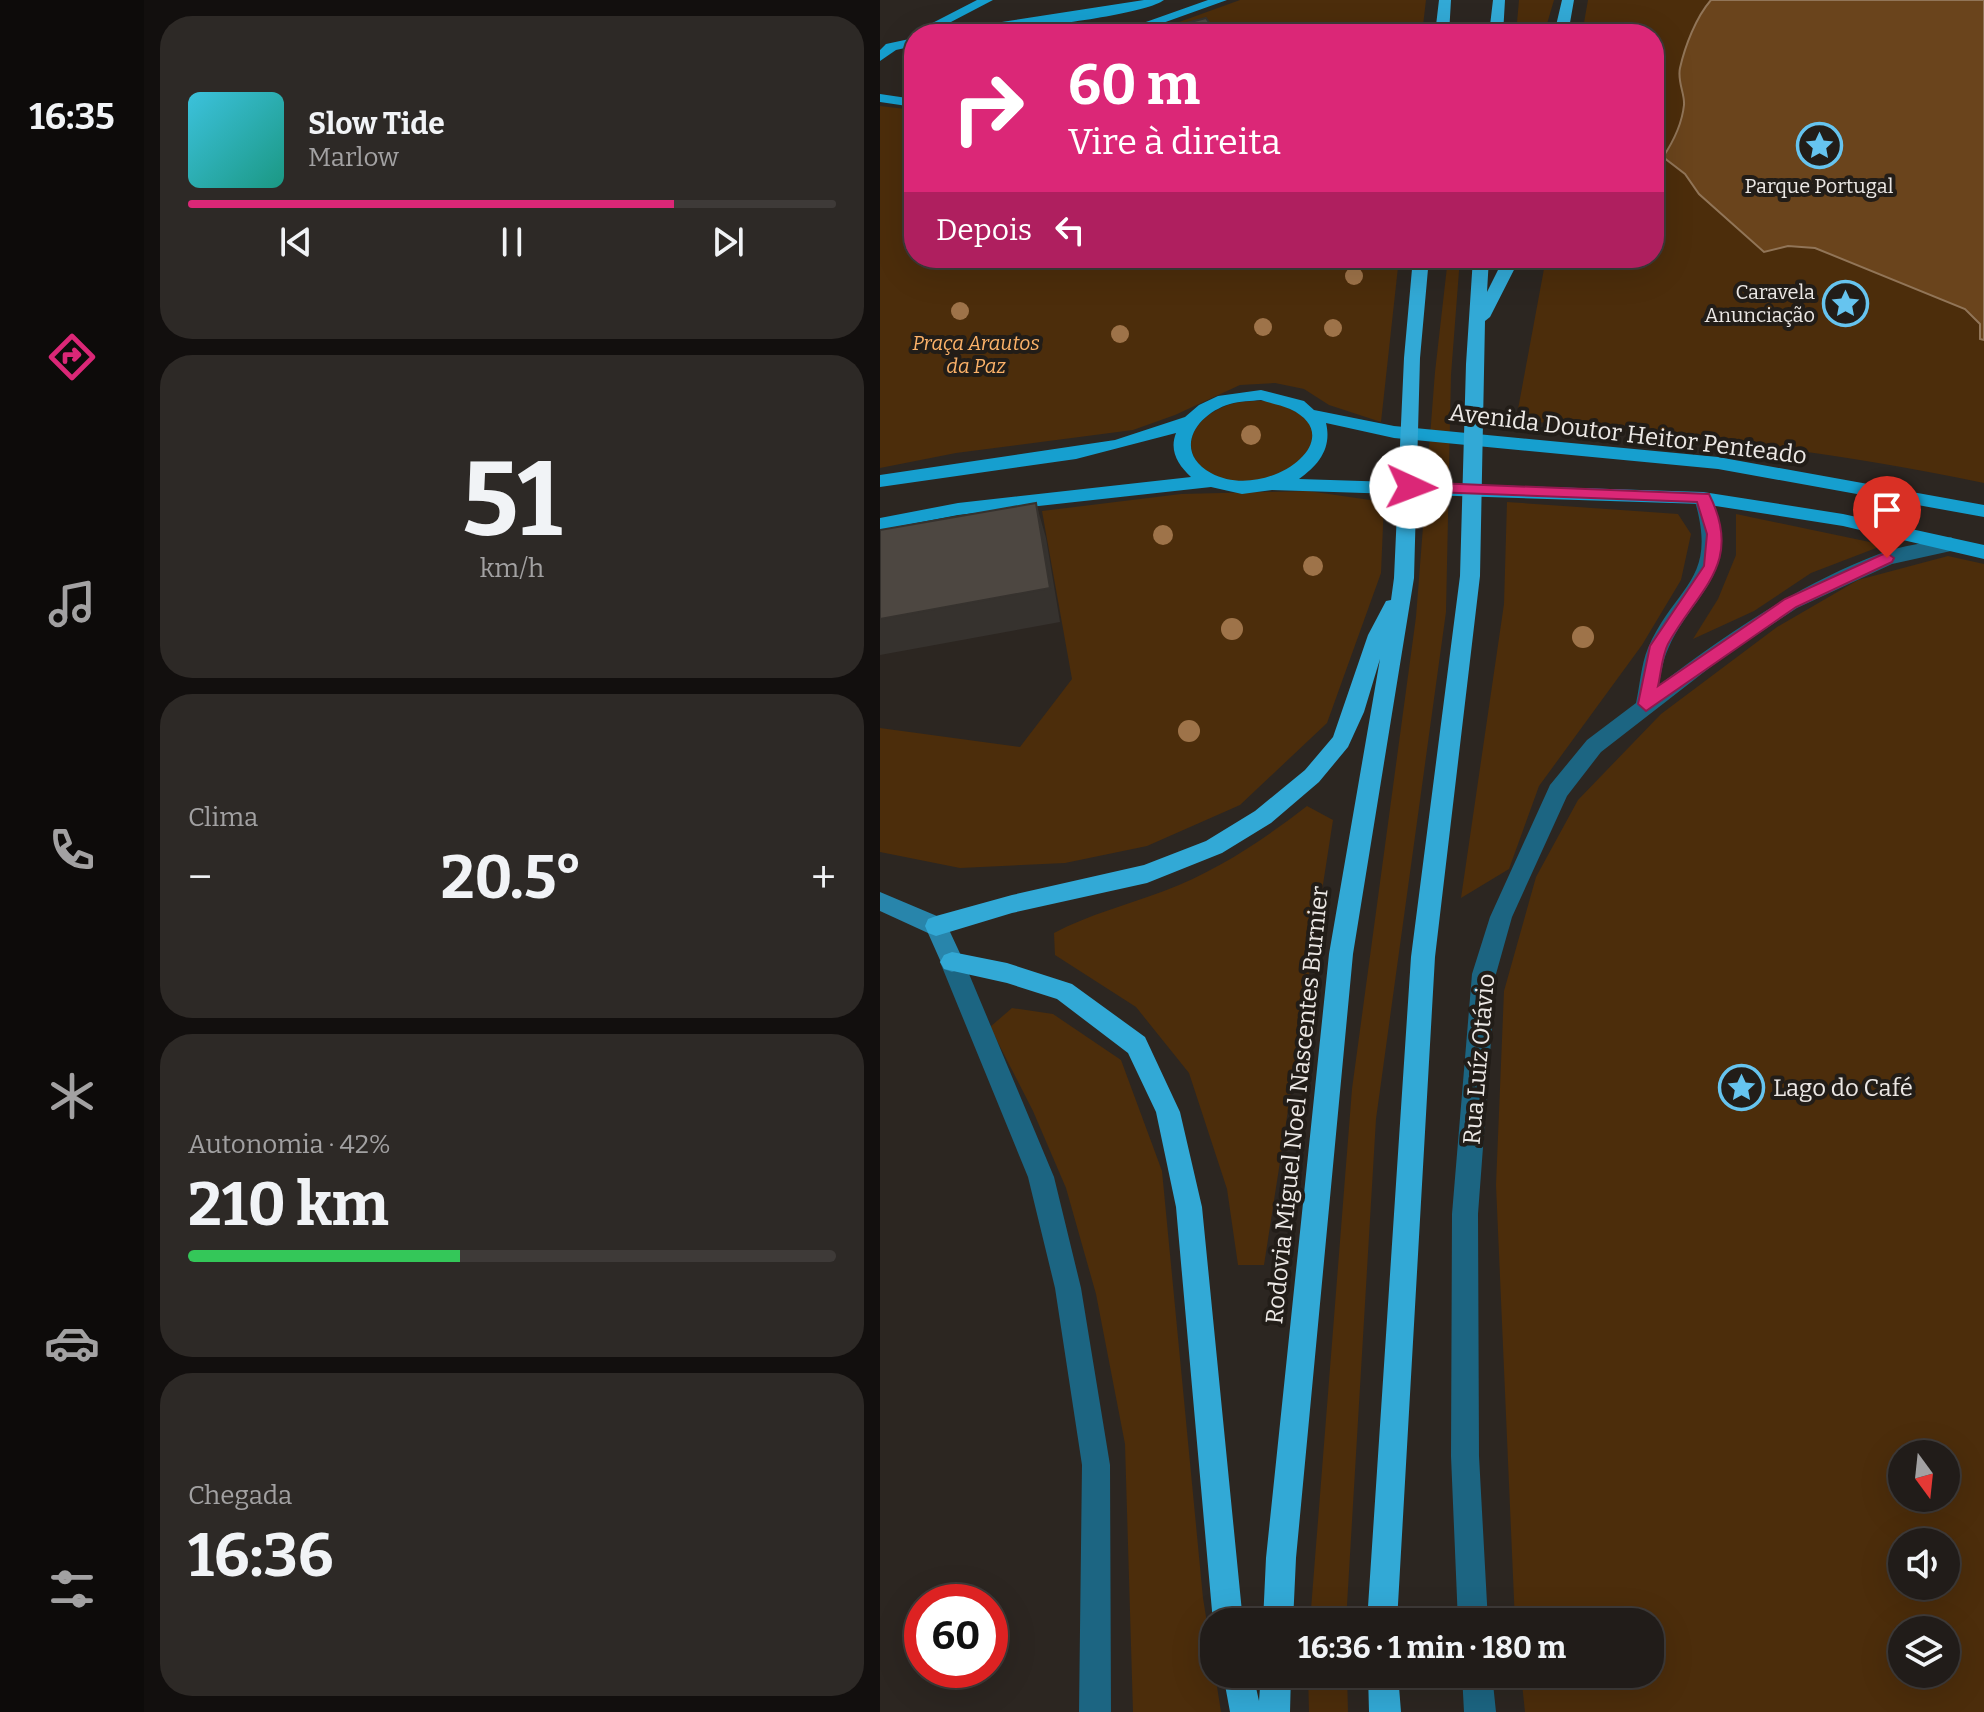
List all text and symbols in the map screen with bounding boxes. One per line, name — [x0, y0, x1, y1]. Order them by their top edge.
text: 60 m — [1068, 52, 1200, 119]
icon: right — [936, 56, 1040, 160]
text: 16:35 — [29, 95, 115, 139]
text: Slow Tide — [308, 106, 445, 142]
text: Vire à direita — [1068, 120, 1281, 164]
place icon: Parque Portugal — [1795, 122, 1843, 170]
text: Marlow — [308, 142, 399, 173]
place label: Parque Portugal — [1745, 174, 1894, 198]
icon: left — [1048, 208, 1092, 252]
text: Depois — [936, 212, 1032, 248]
icon: previous — [274, 220, 318, 264]
icon: pause — [490, 220, 534, 264]
icon: next — [706, 220, 750, 264]
place icon: Caravela Anunciação — [1822, 279, 1870, 327]
place label: Caravela Anunciação — [1705, 280, 1815, 327]
icon: directions — [44, 329, 100, 385]
park label: Praça Arautos da Paz — [912, 331, 1040, 378]
street label: Avenida Doutor Heitor Penteado — [1448, 398, 1808, 470]
text: 51 — [462, 438, 562, 563]
position arrow — [1369, 445, 1453, 529]
pin — [1853, 476, 1921, 558]
icon: arrive — [1865, 488, 1909, 532]
text: km/h — [480, 553, 544, 584]
icon: music — [44, 576, 100, 632]
text: Clima — [188, 802, 258, 833]
icon: phone — [44, 822, 100, 878]
text: 20.5° — [441, 842, 582, 914]
text: − — [188, 851, 212, 904]
text: + — [811, 851, 836, 904]
street label: Rodovia Miguel Noel Nascentes Burnier — [1260, 884, 1334, 1325]
street label: Rua Luíz Otávio — [1458, 972, 1500, 1146]
place icon: Lago do Café — [1718, 1064, 1766, 1112]
icon: climate — [44, 1068, 100, 1124]
place label: Lago do Café — [1773, 1074, 1913, 1102]
text: Autonomia · 42% — [188, 1129, 391, 1160]
text: 210 km — [188, 1169, 389, 1241]
icon: car — [44, 1315, 100, 1371]
north arrow — [1888, 1440, 1960, 1512]
map controls — [1888, 1440, 1960, 1688]
text: Chegada — [188, 1480, 292, 1511]
text: 16:36 — [188, 1520, 333, 1592]
button: sound — [1888, 1528, 1960, 1600]
icon: filters — [44, 1561, 100, 1617]
speed limit sign: 60 — [904, 1584, 1008, 1688]
button: layers — [1888, 1616, 1960, 1688]
text: 16:36 · 1 min · 180 m — [1298, 1630, 1566, 1666]

